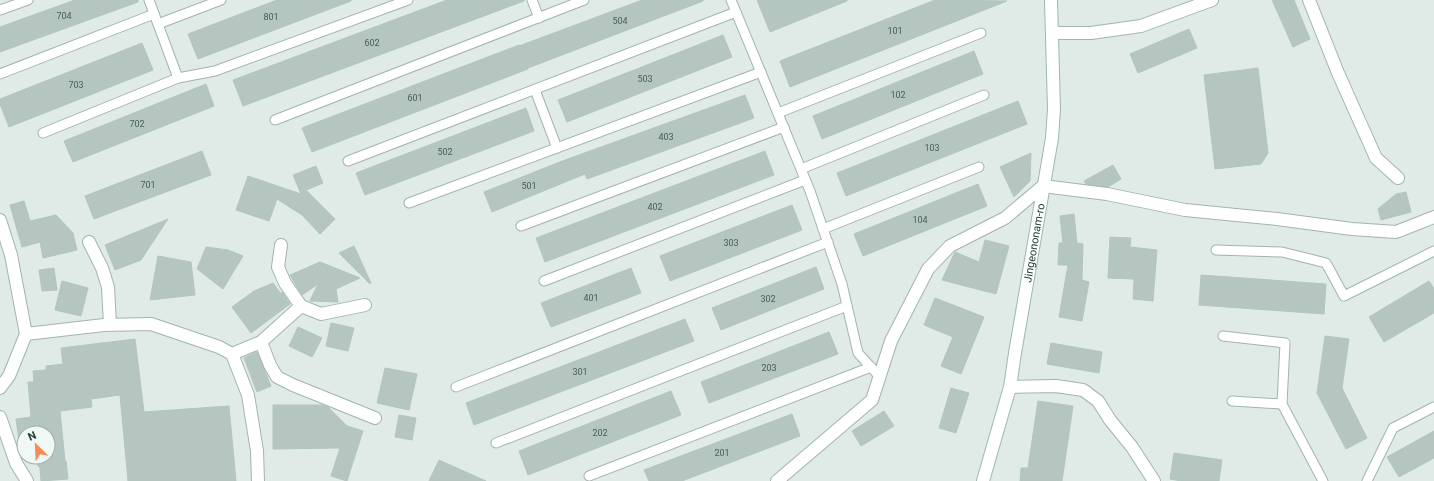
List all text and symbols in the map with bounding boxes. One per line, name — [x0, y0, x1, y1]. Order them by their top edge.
house number: 704 — [56, 11, 72, 21]
house number: 801 — [263, 12, 279, 22]
house number: 504 — [612, 16, 628, 26]
house number: 101 — [887, 26, 903, 36]
house number: 602 — [364, 38, 380, 48]
house number: 503 — [637, 74, 653, 84]
house number: 703 — [68, 80, 84, 90]
house number: 102 — [890, 90, 906, 100]
house number: 601 — [407, 93, 423, 103]
house number: 702 — [129, 119, 145, 129]
house number: 403 — [658, 132, 674, 142]
house number: 103 — [924, 143, 940, 153]
house number: 502 — [437, 147, 453, 157]
house number: 701 — [140, 180, 156, 190]
house number: 501 — [521, 181, 537, 191]
house number: 402 — [647, 202, 663, 212]
street label: Jingeononam-ro — [1021, 202, 1048, 283]
house number: 104 — [912, 215, 928, 225]
house number: 303 — [723, 238, 739, 248]
house number: 401 — [583, 293, 599, 303]
house number: 302 — [760, 294, 776, 304]
house number: 203 — [761, 363, 777, 373]
house number: 301 — [572, 367, 588, 377]
north arrow — [16, 425, 56, 465]
house number: 202 — [592, 428, 608, 438]
text: N — [26, 429, 39, 444]
house number: 201 — [714, 448, 730, 458]

